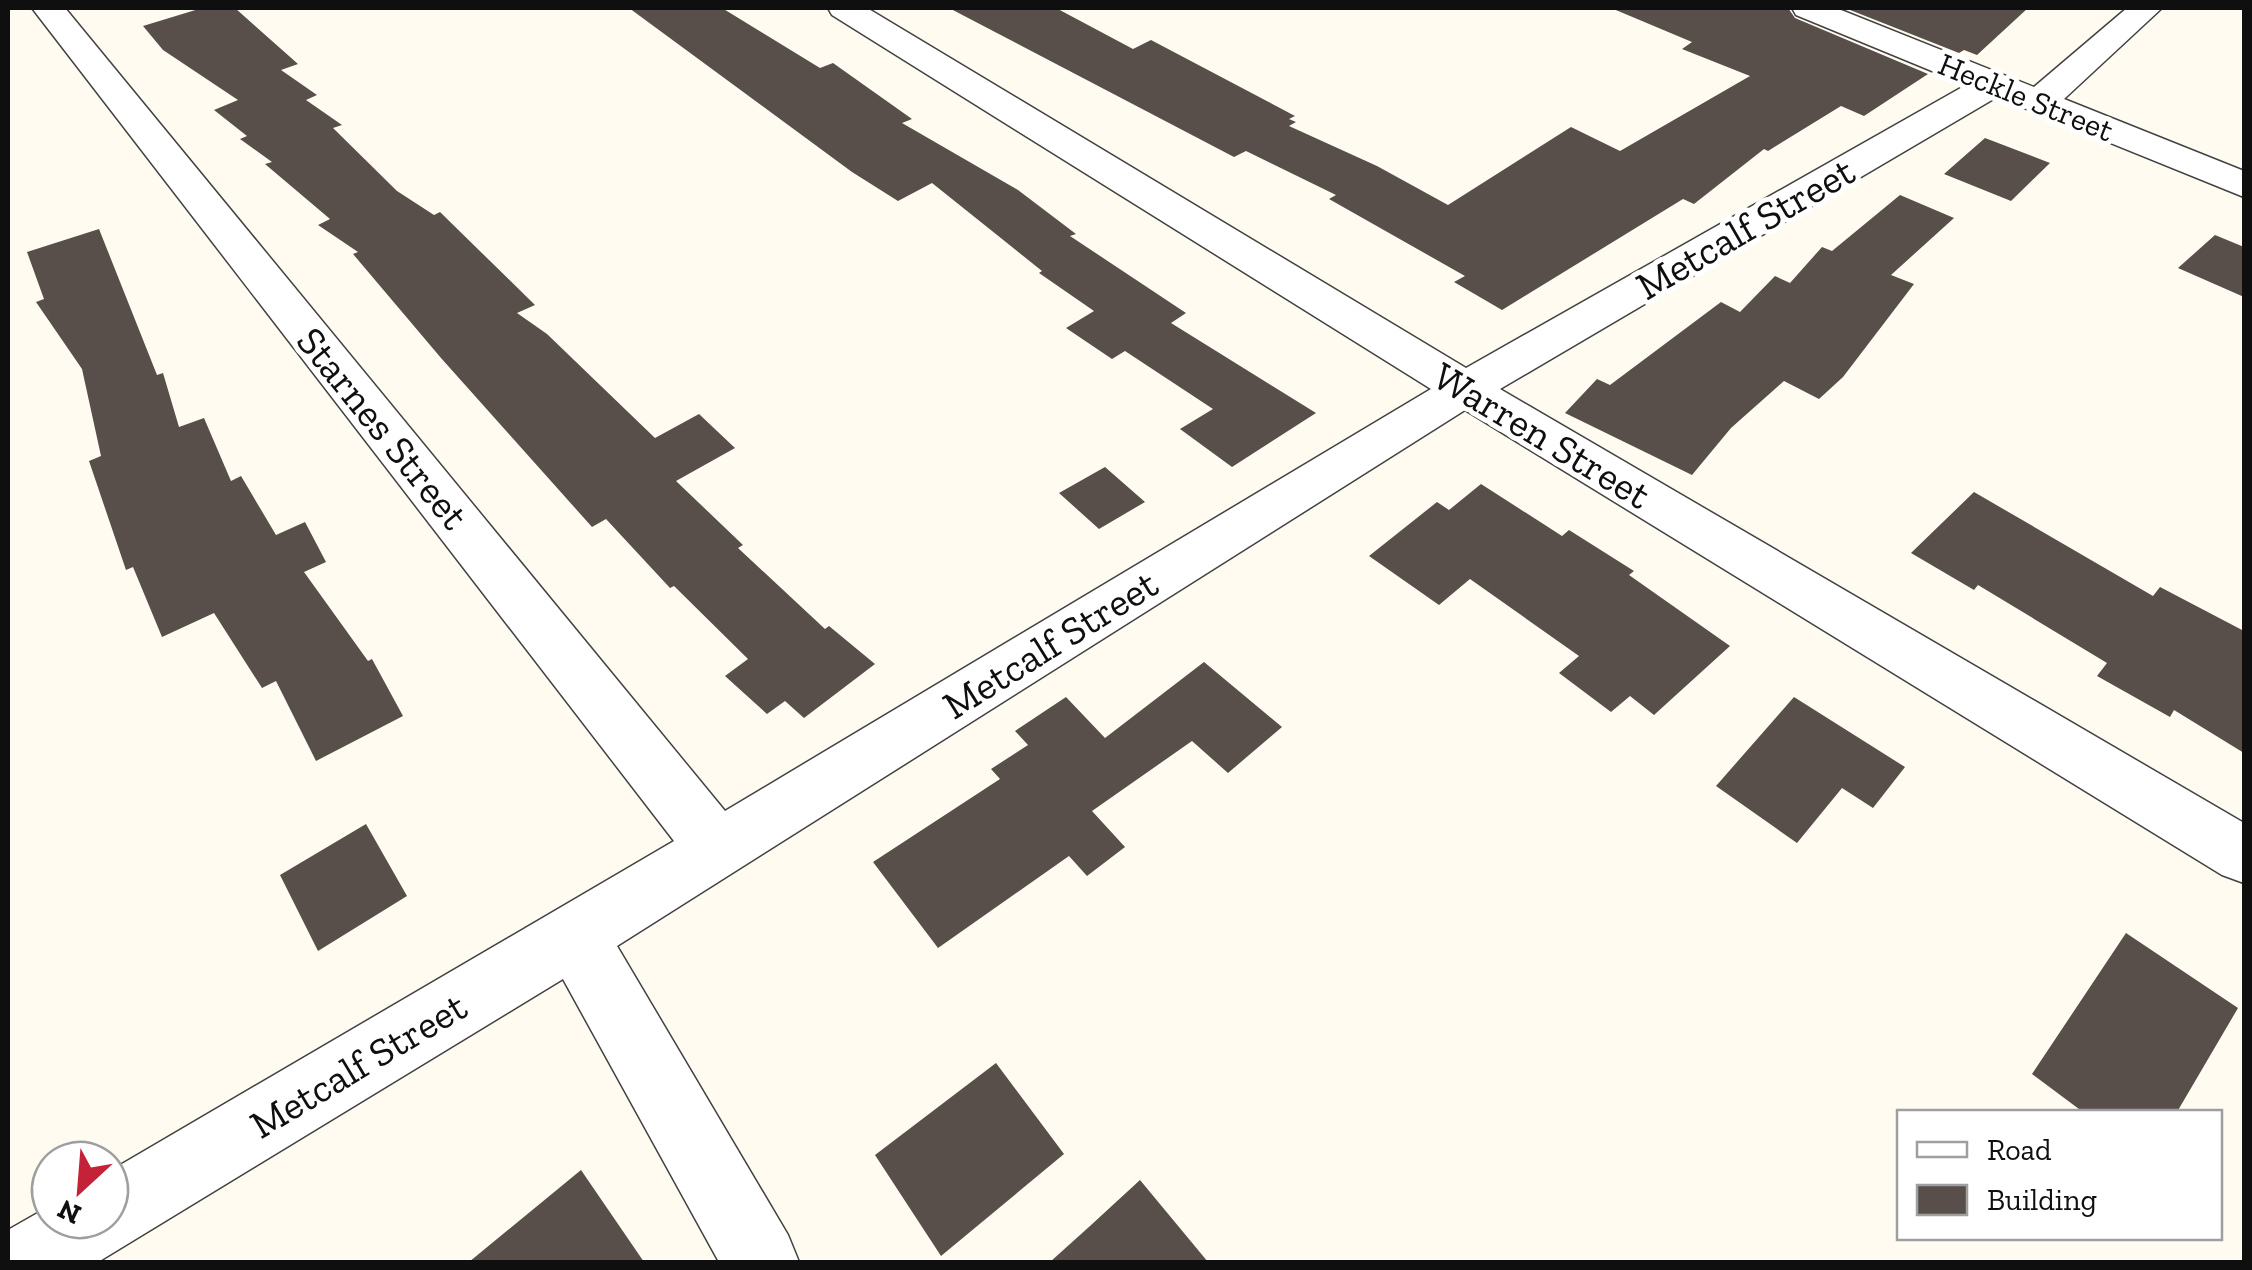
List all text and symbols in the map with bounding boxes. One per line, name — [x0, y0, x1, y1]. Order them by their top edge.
street label: Heckle Street — [1933, 45, 2119, 149]
street label: Metcalf Street — [1627, 146, 1863, 310]
street label: Starnes Street — [287, 317, 479, 539]
street label: Warren Street — [1425, 351, 1659, 519]
street label: Metcalf Street — [934, 559, 1166, 729]
street label: Metcalf Street — [241, 982, 475, 1148]
legend — [1897, 1110, 2222, 1240]
text: Road — [1987, 1132, 2052, 1168]
north arrow — [30, 1140, 130, 1240]
text: Building — [1987, 1182, 2097, 1218]
text: N — [52, 1193, 86, 1232]

